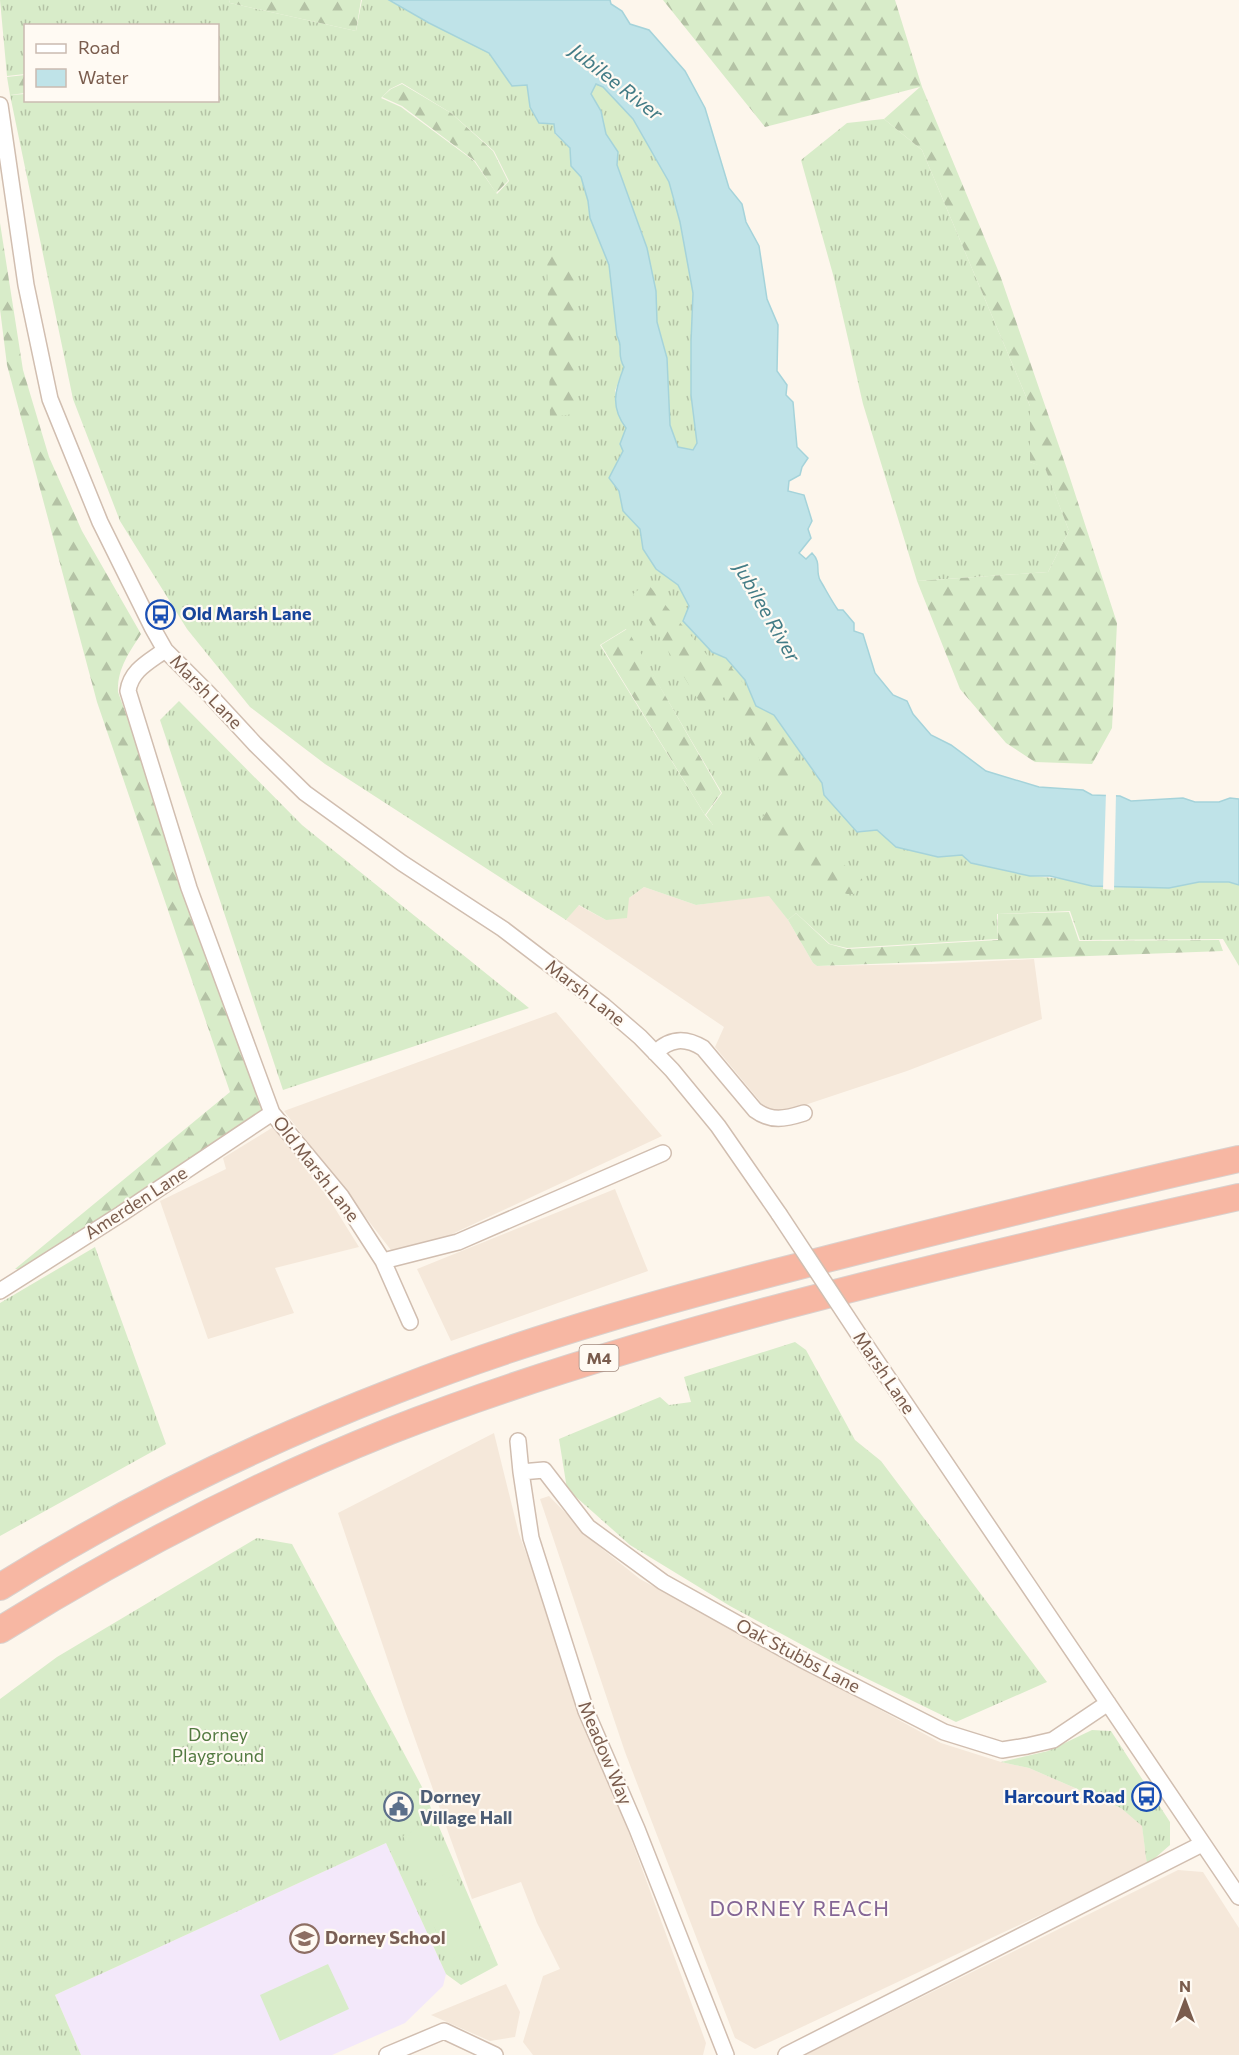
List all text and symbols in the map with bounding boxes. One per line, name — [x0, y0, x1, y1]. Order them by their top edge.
legend — [24, 24, 219, 102]
text: Road — [78, 36, 120, 58]
water label: Jubilee River — [564, 36, 669, 125]
text: Water — [78, 66, 129, 88]
water label: Jubilee River — [729, 556, 807, 666]
bus stop icon: Old Marsh Lane — [145, 598, 177, 630]
place label: Old Marsh Lane — [182, 602, 311, 624]
street label: Marsh Lane — [166, 650, 248, 733]
street label: Marsh Lane — [541, 954, 630, 1030]
street label: Old Marsh Lane — [269, 1111, 365, 1226]
street label: Amerden Lane — [80, 1161, 191, 1243]
street label: Marsh Lane — [849, 1327, 920, 1418]
road number: M4 — [580, 1345, 618, 1371]
street label: Oak Stubbs Lane — [733, 1613, 864, 1697]
street label: Meadow Way — [574, 1697, 638, 1808]
park label: Dorney Playground — [172, 1723, 264, 1766]
bus stop icon: Harcourt Road — [1130, 1781, 1162, 1813]
place label: Dorney Village Hall — [420, 1785, 513, 1828]
place label: Harcourt Road — [1004, 1785, 1125, 1807]
public building icon: Dorney Village Hall — [383, 1791, 415, 1823]
district label: DORNEY REACH — [709, 1895, 891, 1920]
school or university icon: Dorney School — [288, 1922, 320, 1954]
place label: Dorney School — [325, 1926, 446, 1948]
north arrow — [1155, 1971, 1215, 2031]
text: N — [1179, 1976, 1191, 1995]

